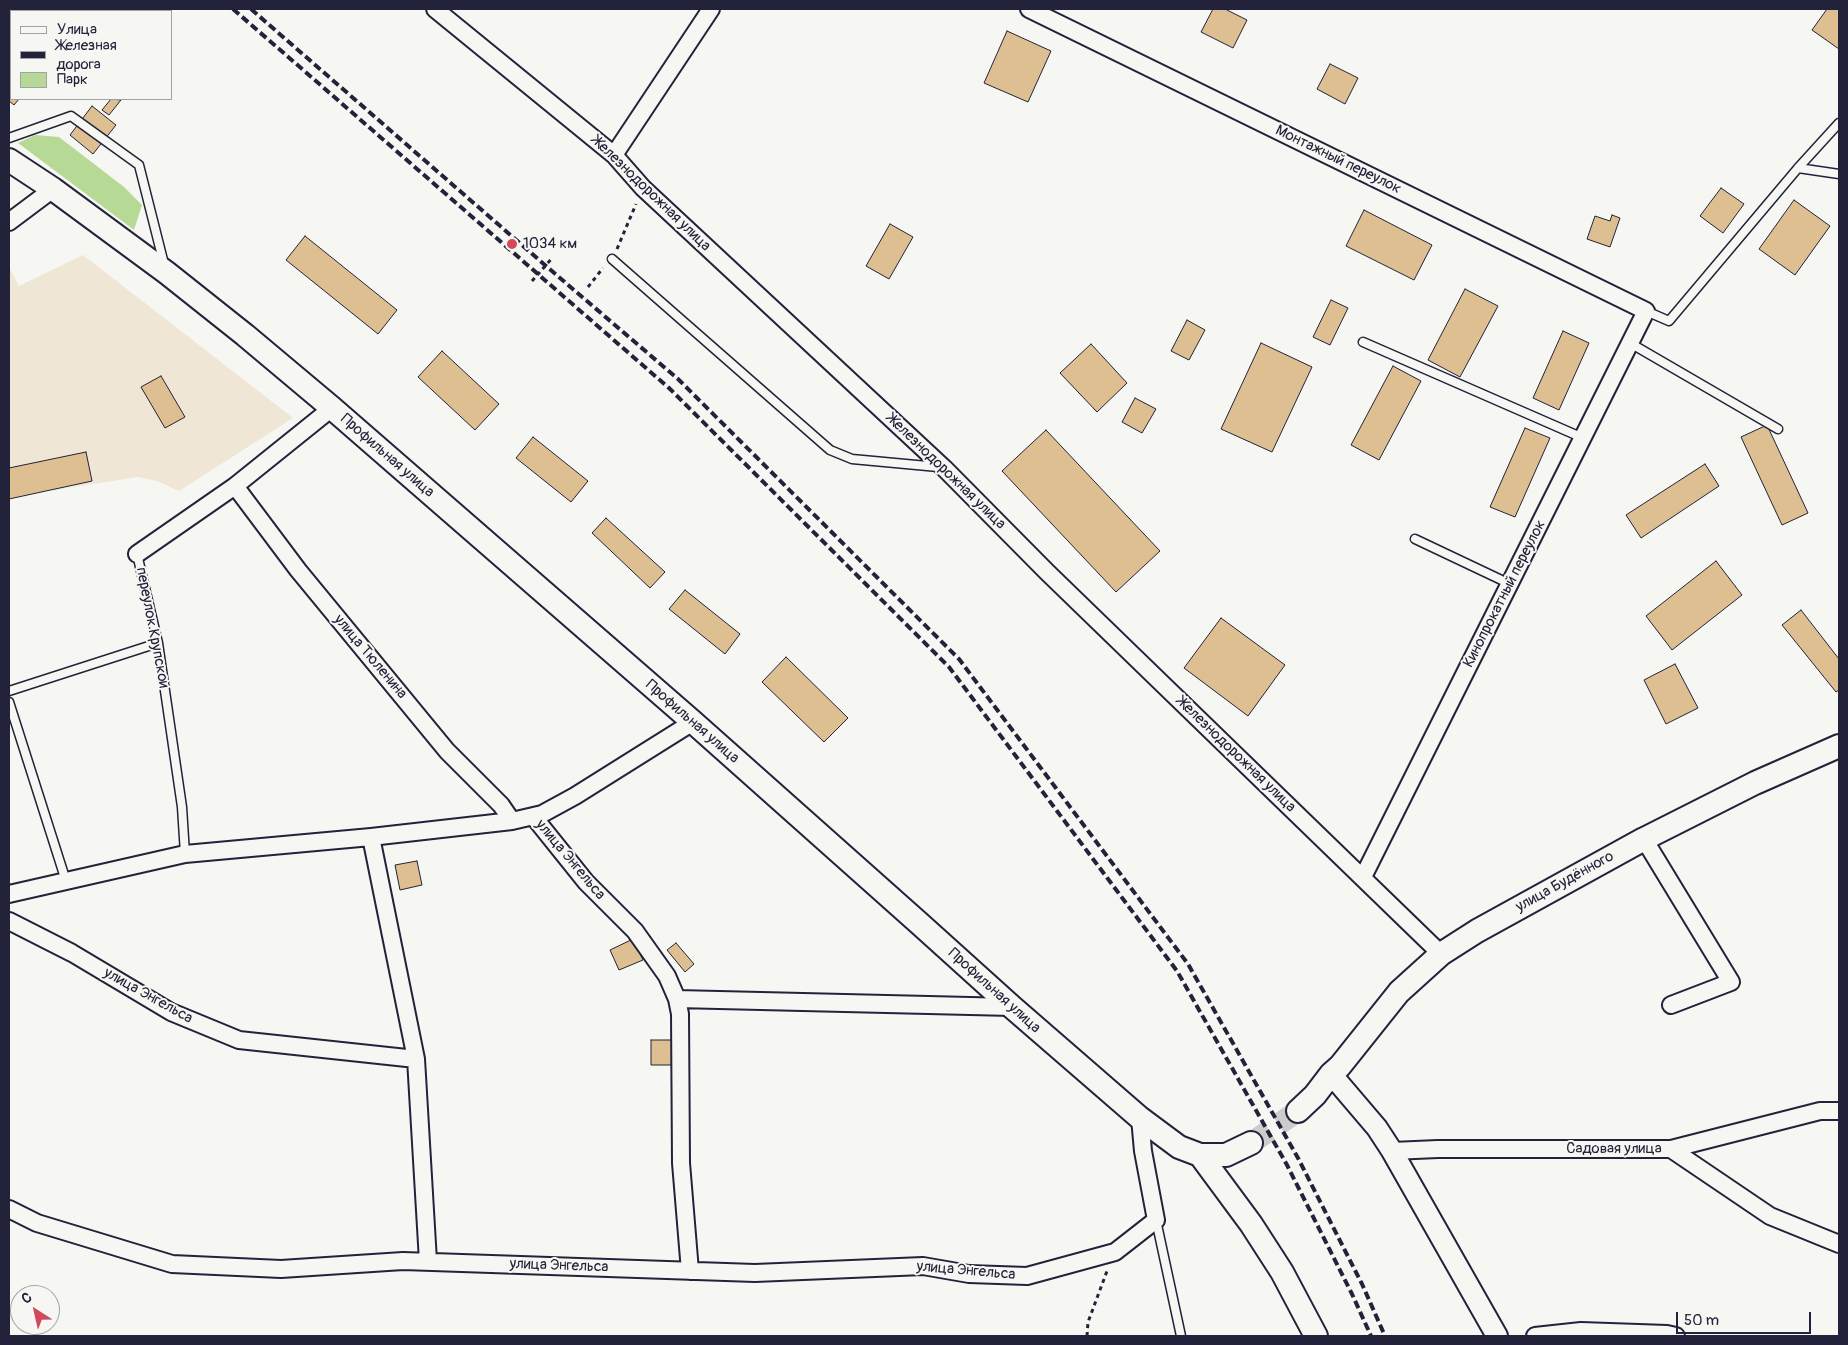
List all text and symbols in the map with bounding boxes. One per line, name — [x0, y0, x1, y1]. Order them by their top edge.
legend — [10, 10, 172, 100]
text: Улица — [57, 20, 97, 39]
text: Железная дорога — [56, 36, 117, 74]
text: Парк — [57, 70, 88, 89]
street label: Монтажный переулок — [1272, 122, 1404, 198]
street label: Железнодорожная улица — [588, 133, 714, 255]
place label: 1034 км — [523, 235, 577, 253]
marker: 1034 км — [505, 237, 519, 251]
street label: Профильная улица — [336, 410, 438, 502]
street label: Железнодорожная улица — [883, 411, 1009, 533]
street label: Кинопрокатный переулок — [1460, 517, 1550, 671]
street label: переулок Крупской — [131, 566, 173, 690]
street label: улица Тюленина — [330, 611, 410, 703]
street label: Профильная улица — [641, 676, 743, 768]
street label: Железнодорожная улица — [1173, 694, 1299, 816]
street label: улица Энгельса — [531, 816, 609, 904]
street label: улица Будённого — [1513, 848, 1617, 916]
street label: Профильная улица — [944, 945, 1044, 1037]
street label: улица Энгельса — [100, 964, 196, 1028]
street label: Садовая улица — [1566, 1140, 1662, 1158]
street label: улица Энгельса — [509, 1255, 609, 1277]
street label: улица Энгельса — [916, 1258, 1016, 1284]
north arrow — [10, 1285, 60, 1335]
text: С — [18, 1289, 35, 1308]
scale bar — [1678, 1302, 1813, 1334]
text: 50 m — [1684, 1311, 1719, 1330]

